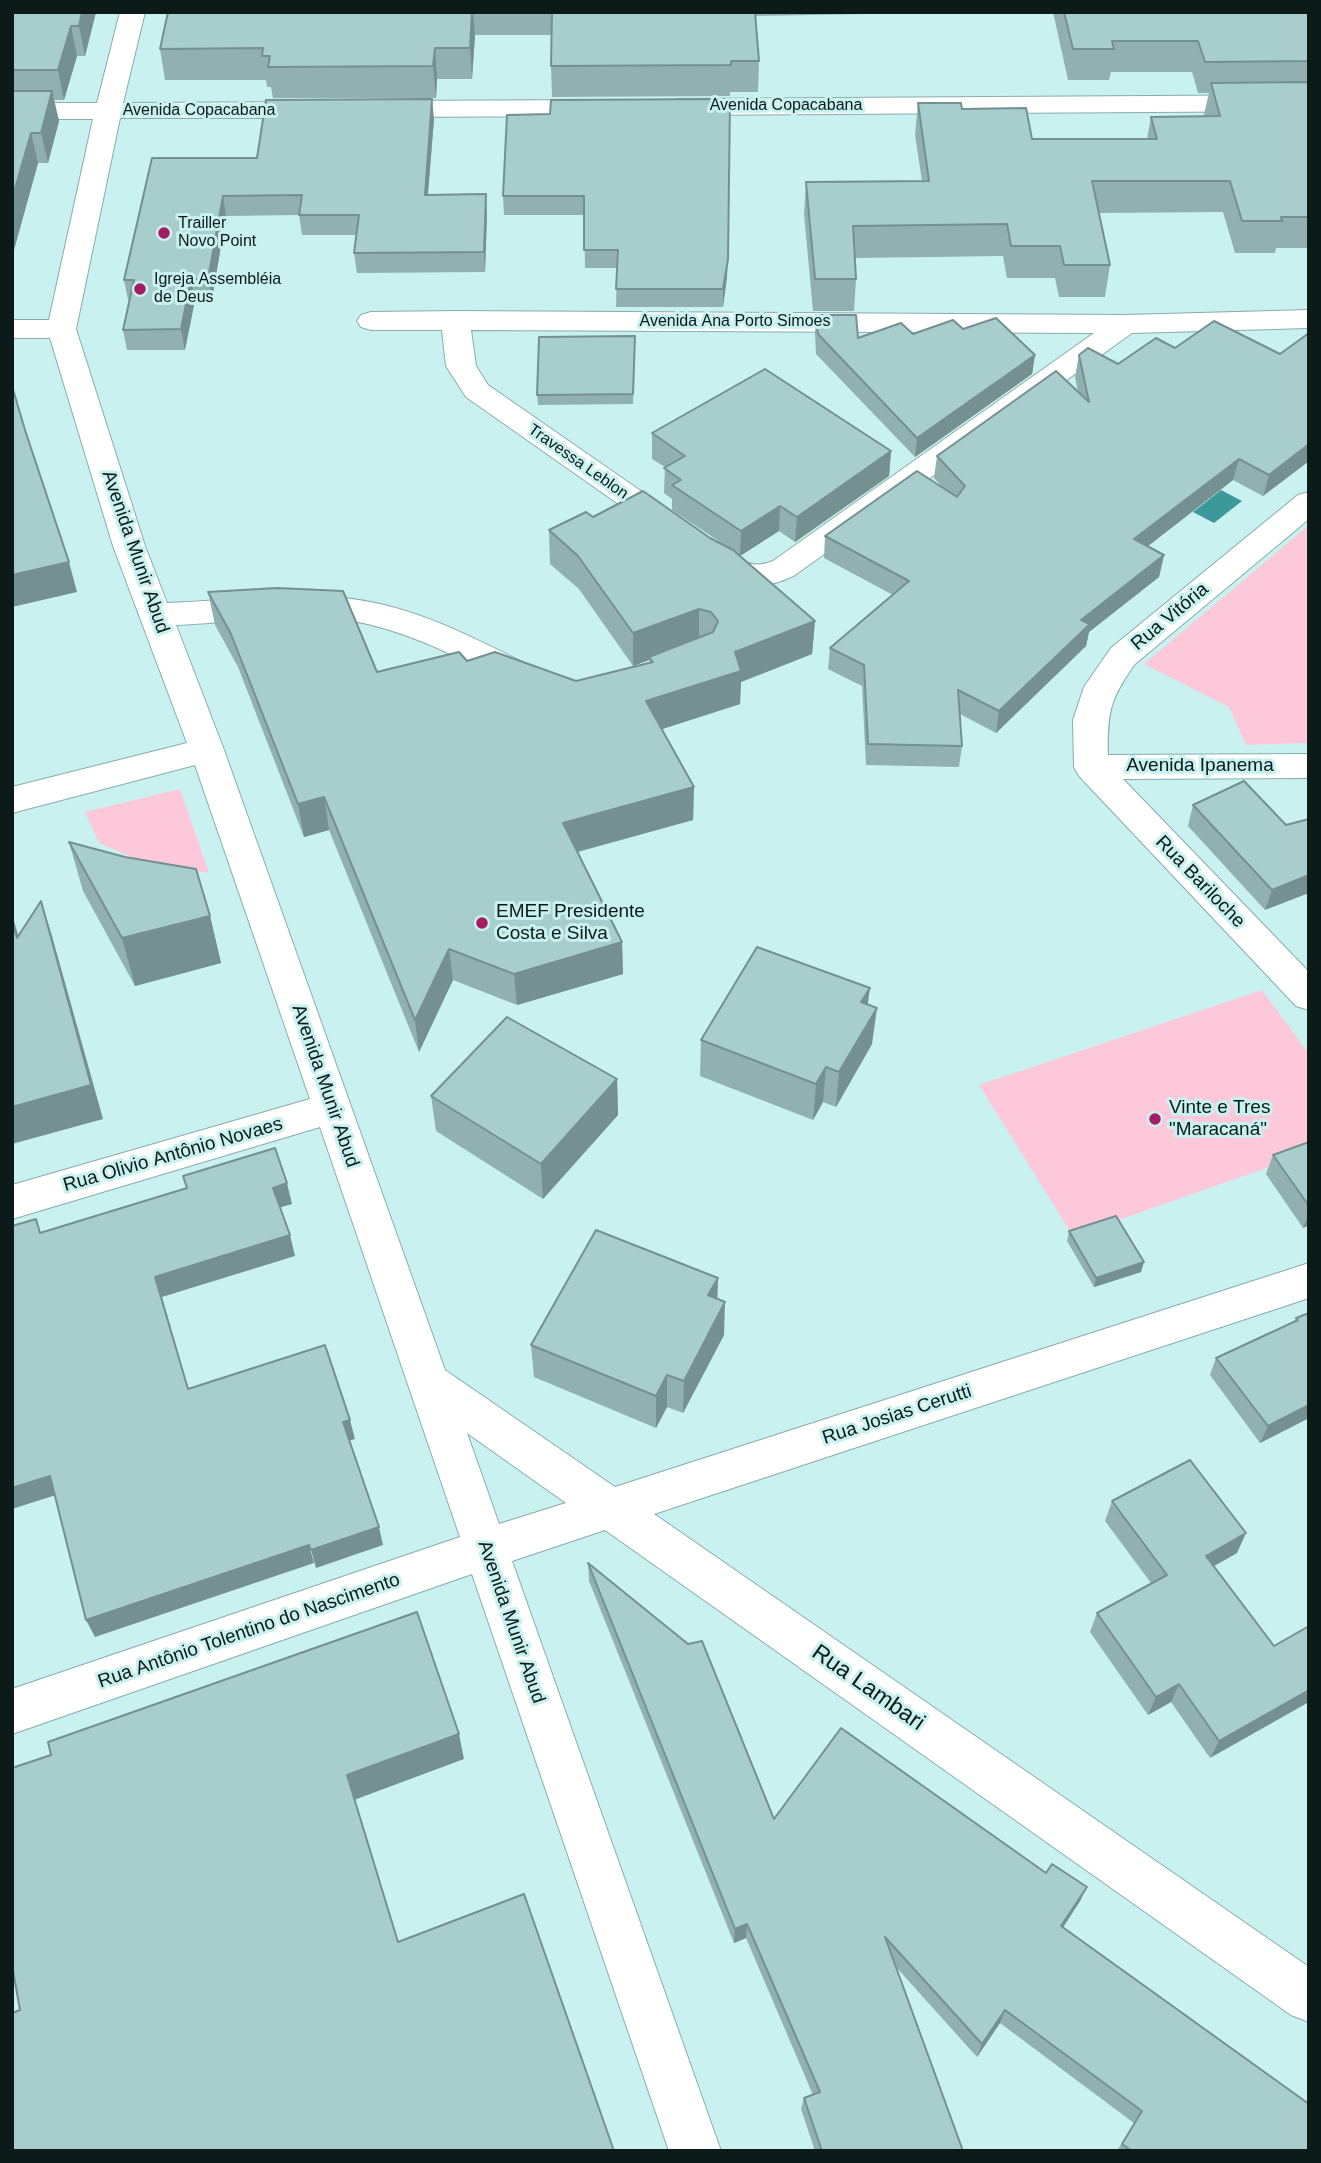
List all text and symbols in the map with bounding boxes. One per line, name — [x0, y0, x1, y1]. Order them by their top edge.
street label: Avenida Copacabana — [710, 96, 862, 116]
street label: Avenida Copacabana — [123, 101, 275, 121]
place label: Trailler Novo Point — [178, 214, 256, 252]
marker: Trailler Novo Point — [156, 225, 172, 241]
place label: Igreja Assembléia de Deus — [154, 270, 281, 308]
marker: Igreja Assembléia de Deus — [132, 281, 148, 297]
street label: Avenida Ana Porto Simoes — [640, 312, 830, 332]
street label: Travessa Leblon — [524, 420, 632, 504]
street label: Avenida Munir Abud — [96, 468, 174, 636]
street label: Rua Vitória — [1127, 578, 1213, 656]
street label: Avenida Ipanema — [1126, 755, 1274, 777]
street label: Rua Bariloche — [1150, 831, 1250, 933]
place label: EMEF Presidente Costa e Silva — [496, 901, 645, 945]
marker: EMEF Presidente Costa e Silva — [474, 915, 490, 931]
street label: Avenida Munir Abud — [286, 1002, 364, 1170]
place label: Vinte e Tres "Maracaná" — [1169, 1097, 1270, 1141]
marker: Vinte e Tres "Maracaná" — [1147, 1111, 1163, 1127]
street label: Rua Olivio Antônio Novaes — [61, 1113, 285, 1197]
street label: Rua Josias Cerutti — [820, 1380, 974, 1450]
street label: Avenida Munir Abud — [472, 1538, 550, 1706]
street label: Rua Antônio Tolentino do Nascimento — [95, 1568, 403, 1694]
street label: Rua Lambari — [806, 1639, 930, 1737]

